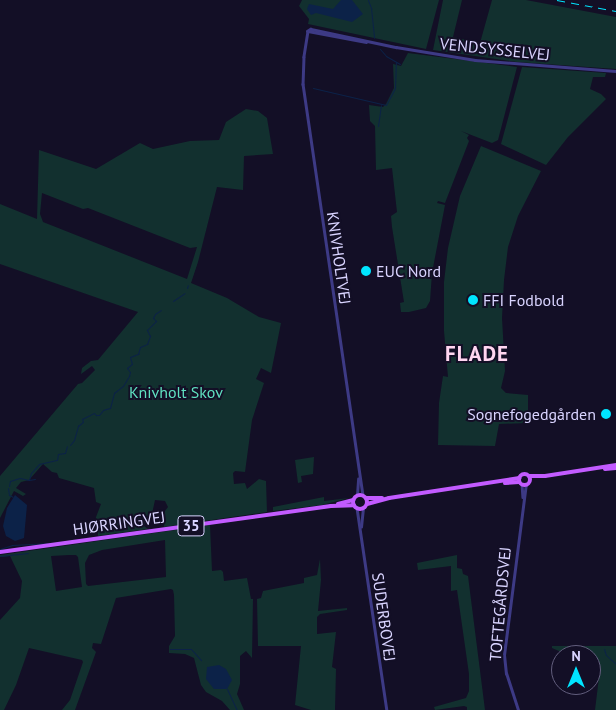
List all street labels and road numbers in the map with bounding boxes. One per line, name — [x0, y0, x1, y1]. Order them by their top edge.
street label: VENDSYSSELVEJ — [439, 34, 551, 64]
street label: KNIVHOLTVEJ — [323, 210, 355, 306]
street label: HJØRRINGVEJ — [72, 507, 166, 539]
road number: 35 — [177, 514, 205, 538]
street label: TOFTEGÅRDSVEJ — [485, 546, 515, 662]
street label: SUDERBOVEJ — [368, 571, 400, 663]

